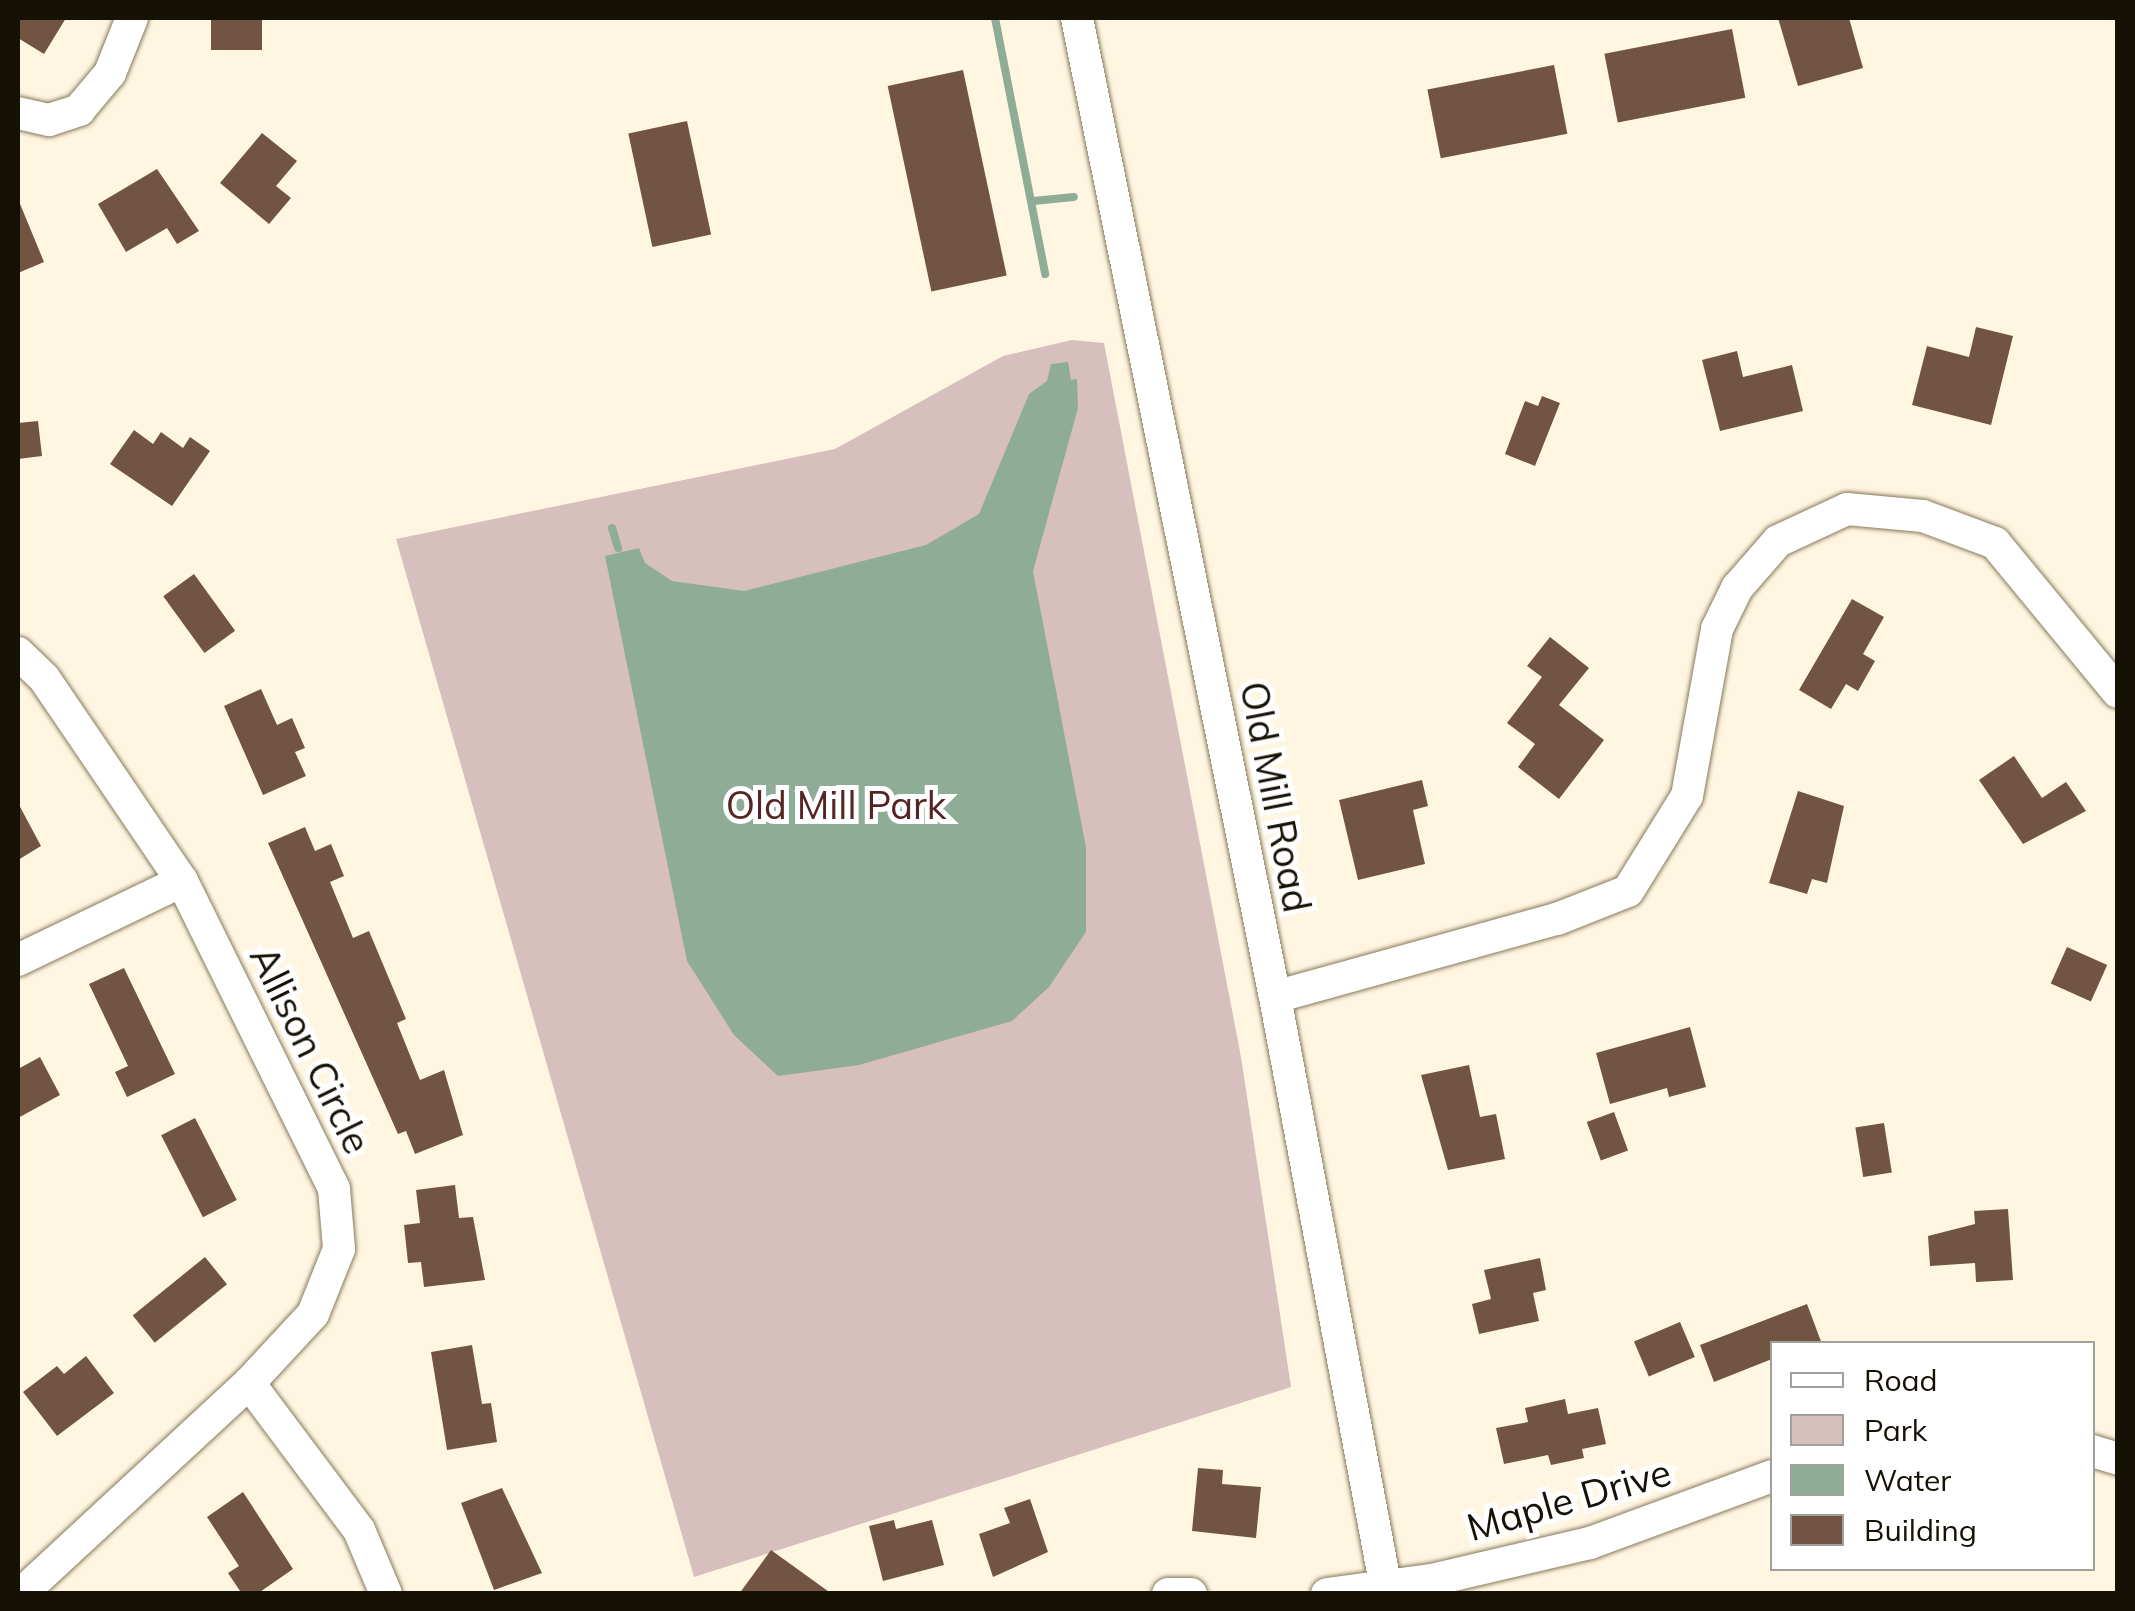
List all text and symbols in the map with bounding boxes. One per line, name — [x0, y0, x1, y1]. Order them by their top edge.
street label: Old Mill Road — [1230, 678, 1320, 916]
park label: Old Mill Park — [726, 783, 946, 829]
street label: Allison Circle — [240, 939, 380, 1161]
legend — [1770, 1341, 2095, 1571]
text: Road — [1864, 1361, 1938, 1399]
text: Park — [1864, 1411, 1927, 1449]
street label: Maple Drive — [1462, 1449, 1676, 1551]
text: Water — [1864, 1461, 1951, 1499]
text: Building — [1864, 1511, 1977, 1549]

